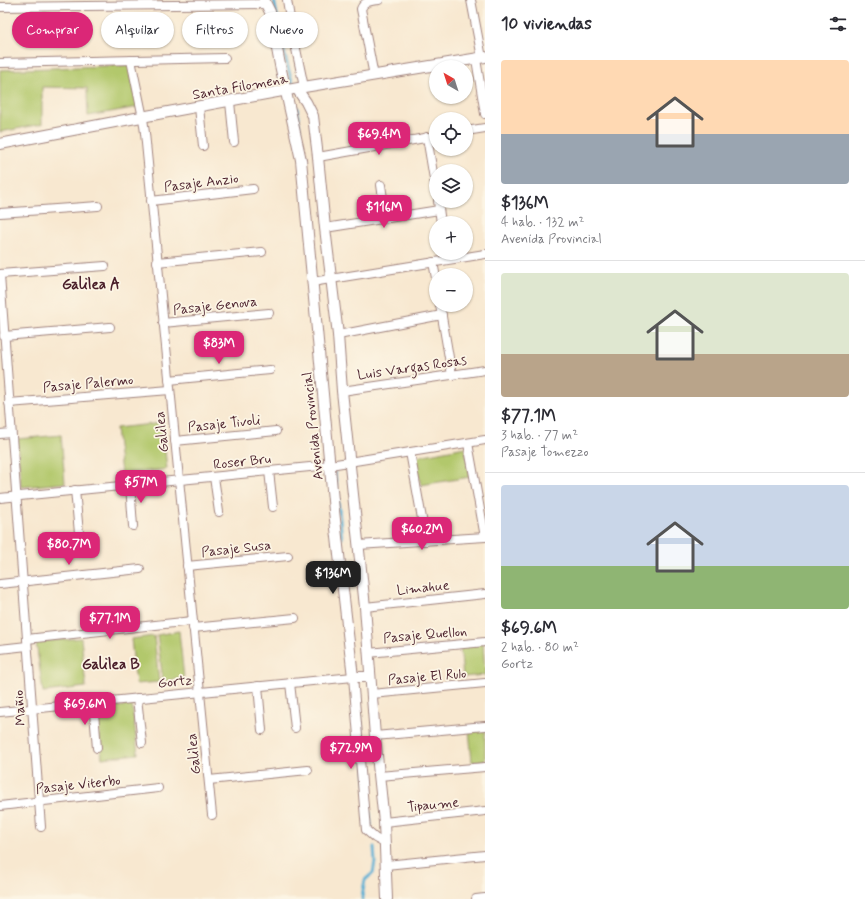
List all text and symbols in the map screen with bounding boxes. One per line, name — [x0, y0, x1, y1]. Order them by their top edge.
chip: Comprar — [12, 12, 93, 48]
chip: Alquilar — [101, 12, 174, 48]
chip: Filtros — [182, 12, 248, 48]
chip: Nuevo — [256, 12, 318, 48]
text: 10 viviendas — [501, 13, 592, 35]
icon: filters — [827, 13, 849, 35]
north arrow — [429, 60, 473, 104]
map controls — [429, 60, 473, 312]
street label: Santa Filomena — [191, 70, 290, 104]
icon: home — [639, 86, 711, 158]
button: locate — [429, 112, 473, 156]
pin: $69.4M — [346, 122, 412, 156]
text: $69.4M — [357, 126, 401, 143]
button: layers — [429, 164, 473, 208]
street label: Pasaje Anzio — [163, 169, 239, 196]
text: $136M — [501, 192, 549, 214]
pin: $116M — [356, 195, 412, 229]
text: $116M — [366, 199, 402, 216]
text: 4 hab. · 132 m² — [501, 214, 584, 231]
button: + — [429, 216, 473, 260]
text: Avenida Provincial — [501, 231, 602, 248]
button: − — [429, 268, 473, 312]
district label: Galilea A — [62, 275, 120, 295]
street label: Pasaje Genova — [172, 293, 258, 319]
icon: home — [639, 299, 711, 371]
pin: $83M — [195, 331, 243, 365]
text: $83M — [203, 335, 235, 352]
street label: Luis Vargas Rosas — [356, 351, 469, 387]
street label: Pasaje Palermo — [42, 371, 134, 397]
street label: Avenida Provincial — [298, 371, 328, 481]
text: $77.1M — [501, 405, 556, 427]
street label: Galilea — [151, 410, 173, 453]
street label: Pasaje Tivoli — [187, 411, 261, 437]
text: 3 hab. · 77 m² — [501, 427, 578, 444]
text: Pasaje Tomezzo — [501, 444, 588, 461]
street label: Roser Bru — [212, 450, 272, 474]
pin: $57M — [117, 470, 165, 504]
text: $57M — [124, 474, 158, 491]
icon: home — [639, 511, 711, 583]
pin: $60.2M — [389, 517, 455, 551]
text: $60.2M — [401, 521, 443, 538]
pin: $80.7M — [36, 532, 102, 566]
text: $80.7M — [47, 536, 91, 553]
street label: Pasaje Susa — [200, 536, 272, 562]
pin: $136M — [305, 561, 361, 595]
text: $136M — [315, 565, 351, 582]
street label: Limahue — [396, 576, 450, 600]
pin: $77.1M — [77, 606, 143, 640]
text: $77.1M — [89, 610, 131, 627]
text: $69.6M — [501, 617, 557, 639]
street label: Pasaje Quellon — [382, 622, 468, 648]
text: 2 hab. · 80 m² — [501, 639, 579, 656]
district label: Galilea B — [82, 655, 140, 675]
text: Gortz — [501, 656, 533, 673]
street label: Pasaje El Rulo — [387, 665, 467, 689]
street label: Gortz — [157, 671, 193, 693]
street label: Mañio — [10, 689, 30, 726]
pin: $69.6M — [52, 692, 118, 726]
text: $69.6M — [64, 696, 106, 713]
street label: Galilea — [183, 732, 205, 775]
pin: $72.9M — [318, 736, 384, 770]
text: $72.9M — [330, 740, 372, 757]
street label: Pasaje Viterbo — [35, 772, 121, 798]
street label: Tipaume — [406, 793, 460, 817]

